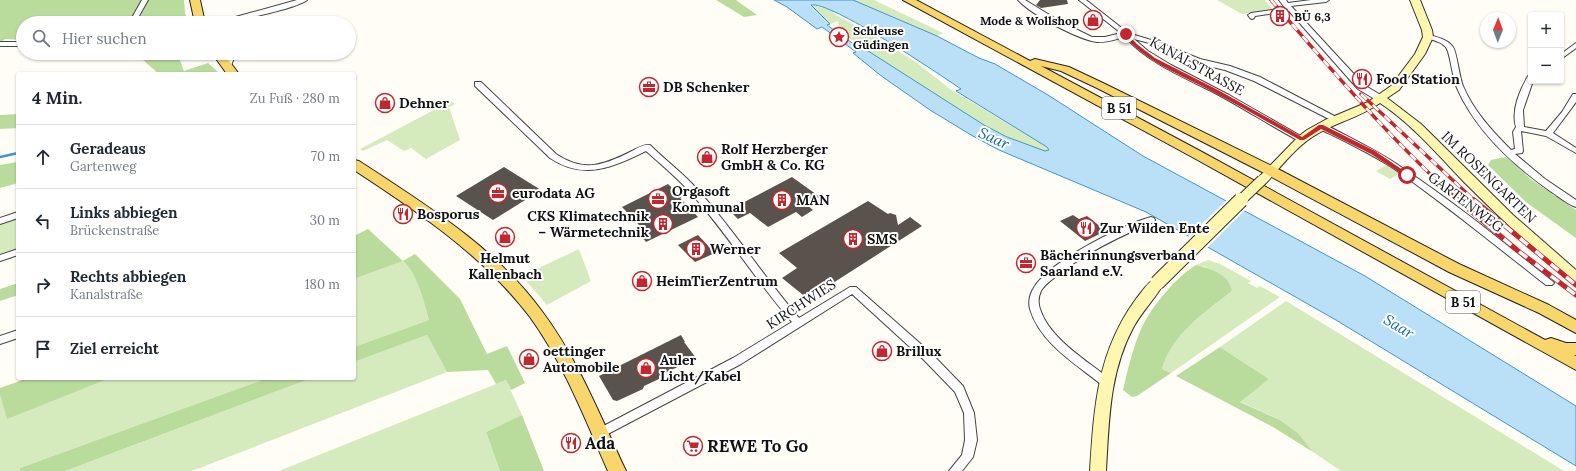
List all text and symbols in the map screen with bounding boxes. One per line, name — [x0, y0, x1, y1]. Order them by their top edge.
building icon: BÜ 6,3 — [1269, 5, 1291, 27]
shop icon: Mode & Wollshop — [1082, 9, 1104, 31]
place label: BÜ 6,3 — [1294, 9, 1331, 24]
north arrow — [1480, 12, 1516, 48]
map controls — [1528, 12, 1564, 84]
button: + — [1528, 12, 1564, 48]
place label: Mode & Wollshop — [980, 13, 1079, 28]
search box — [16, 16, 356, 60]
place label: Schleuse Güdingen — [853, 23, 909, 52]
route end — [1117, 25, 1135, 43]
place icon: Schleuse Güdingen — [828, 26, 850, 48]
icon: search — [30, 27, 52, 49]
text: Hier suchen — [62, 29, 146, 48]
street label: KANALSTRASSE — [1146, 33, 1248, 100]
button: − — [1528, 48, 1564, 84]
restaurant icon: Food Station — [1351, 68, 1373, 90]
place label: Food Station — [1376, 70, 1460, 88]
office icon: DB Schenker — [638, 76, 660, 98]
place label: DB Schenker — [663, 78, 750, 96]
text: 4 Min. — [32, 87, 83, 109]
text: Zu Fuß · 280 m — [250, 90, 340, 107]
shop icon: Dehner — [374, 92, 396, 114]
place label: Dehner — [399, 94, 449, 112]
road number: B 51 — [1102, 97, 1136, 119]
water label: Saar — [976, 123, 1013, 153]
street label: IM ROSENGARTEN — [1438, 127, 1540, 227]
text: Geradeaus — [70, 139, 146, 158]
place label: Rolf Herzberger GmbH & Co. KG — [721, 140, 828, 174]
icon: ahead — [32, 146, 54, 168]
shop icon: Rolf Herzberger GmbH & Co. KG — [696, 146, 718, 168]
text: 70 m — [311, 148, 340, 165]
text: Gartenweg — [70, 158, 137, 175]
route start — [1398, 166, 1416, 184]
street label: GARTENWEG — [1425, 168, 1508, 236]
office icon: eurodata AG — [487, 182, 509, 204]
place label: Orgasoft Kommunal — [672, 182, 745, 216]
place label: eurodata AG — [512, 184, 595, 202]
office icon: Orgasoft Kommunal — [647, 188, 669, 210]
building icon: MAN — [771, 189, 793, 211]
place label: MAN — [796, 191, 830, 209]
text: Links abbiegen — [70, 203, 178, 222]
restaurant icon: Bosporus — [392, 203, 414, 225]
place label: Bosporus — [417, 205, 480, 223]
place label: CKS Klimatechnik – Wärmetechnik — [527, 207, 650, 241]
icon: left — [32, 210, 54, 232]
text: 30 m — [310, 212, 340, 229]
building icon: CKS Klimatechnik – Wärmetechnik — [652, 213, 674, 235]
restaurant icon: Zur Wilden Ente — [1075, 217, 1097, 239]
place label: Zur Wilden Ente — [1100, 219, 1210, 237]
text: Brückenstraße — [70, 222, 159, 239]
shop icon: Helmut Kallenbach — [494, 226, 516, 248]
building icon: SMS — [842, 228, 864, 250]
place label: SMS — [867, 230, 897, 248]
building icon: Werner — [685, 238, 707, 260]
place label: Werner — [710, 240, 761, 258]
place label: Bächerinnungsverband Saarland e.V. — [1040, 246, 1195, 280]
place label: Helmut Kallenbach — [468, 249, 542, 283]
office icon: Bächerinnungsverband Saarland e.V. — [1015, 252, 1037, 274]
text: Rechts abbiegen — [70, 267, 186, 286]
shop icon: HeimTierZentrum — [631, 270, 653, 292]
place label: HeimTierZentrum — [656, 272, 778, 290]
icon: right — [32, 274, 54, 296]
street label: KIRCHWIES — [763, 275, 839, 333]
text: 180 m — [305, 276, 340, 293]
text: Kanalstraße — [70, 286, 143, 303]
road number: B 51 — [1446, 291, 1480, 313]
water label: Saar — [1380, 310, 1418, 342]
icon: arrive — [32, 338, 54, 360]
text: Ziel erreicht — [70, 339, 159, 358]
shop icon: Brillux — [871, 340, 893, 362]
place label: oettinger Automobile — [543, 342, 620, 376]
place label: Brillux — [896, 342, 942, 360]
shop icon: oettinger Automobile — [518, 348, 540, 370]
place label: Auler Licht/Kabel — [660, 351, 742, 385]
shop icon: Auler Licht/Kabel — [635, 357, 657, 379]
restaurant icon: Ada — [560, 432, 582, 454]
place label: Ada — [585, 432, 615, 454]
supermarket icon: REWE To Go — [682, 435, 704, 457]
place label: REWE To Go — [707, 435, 809, 457]

